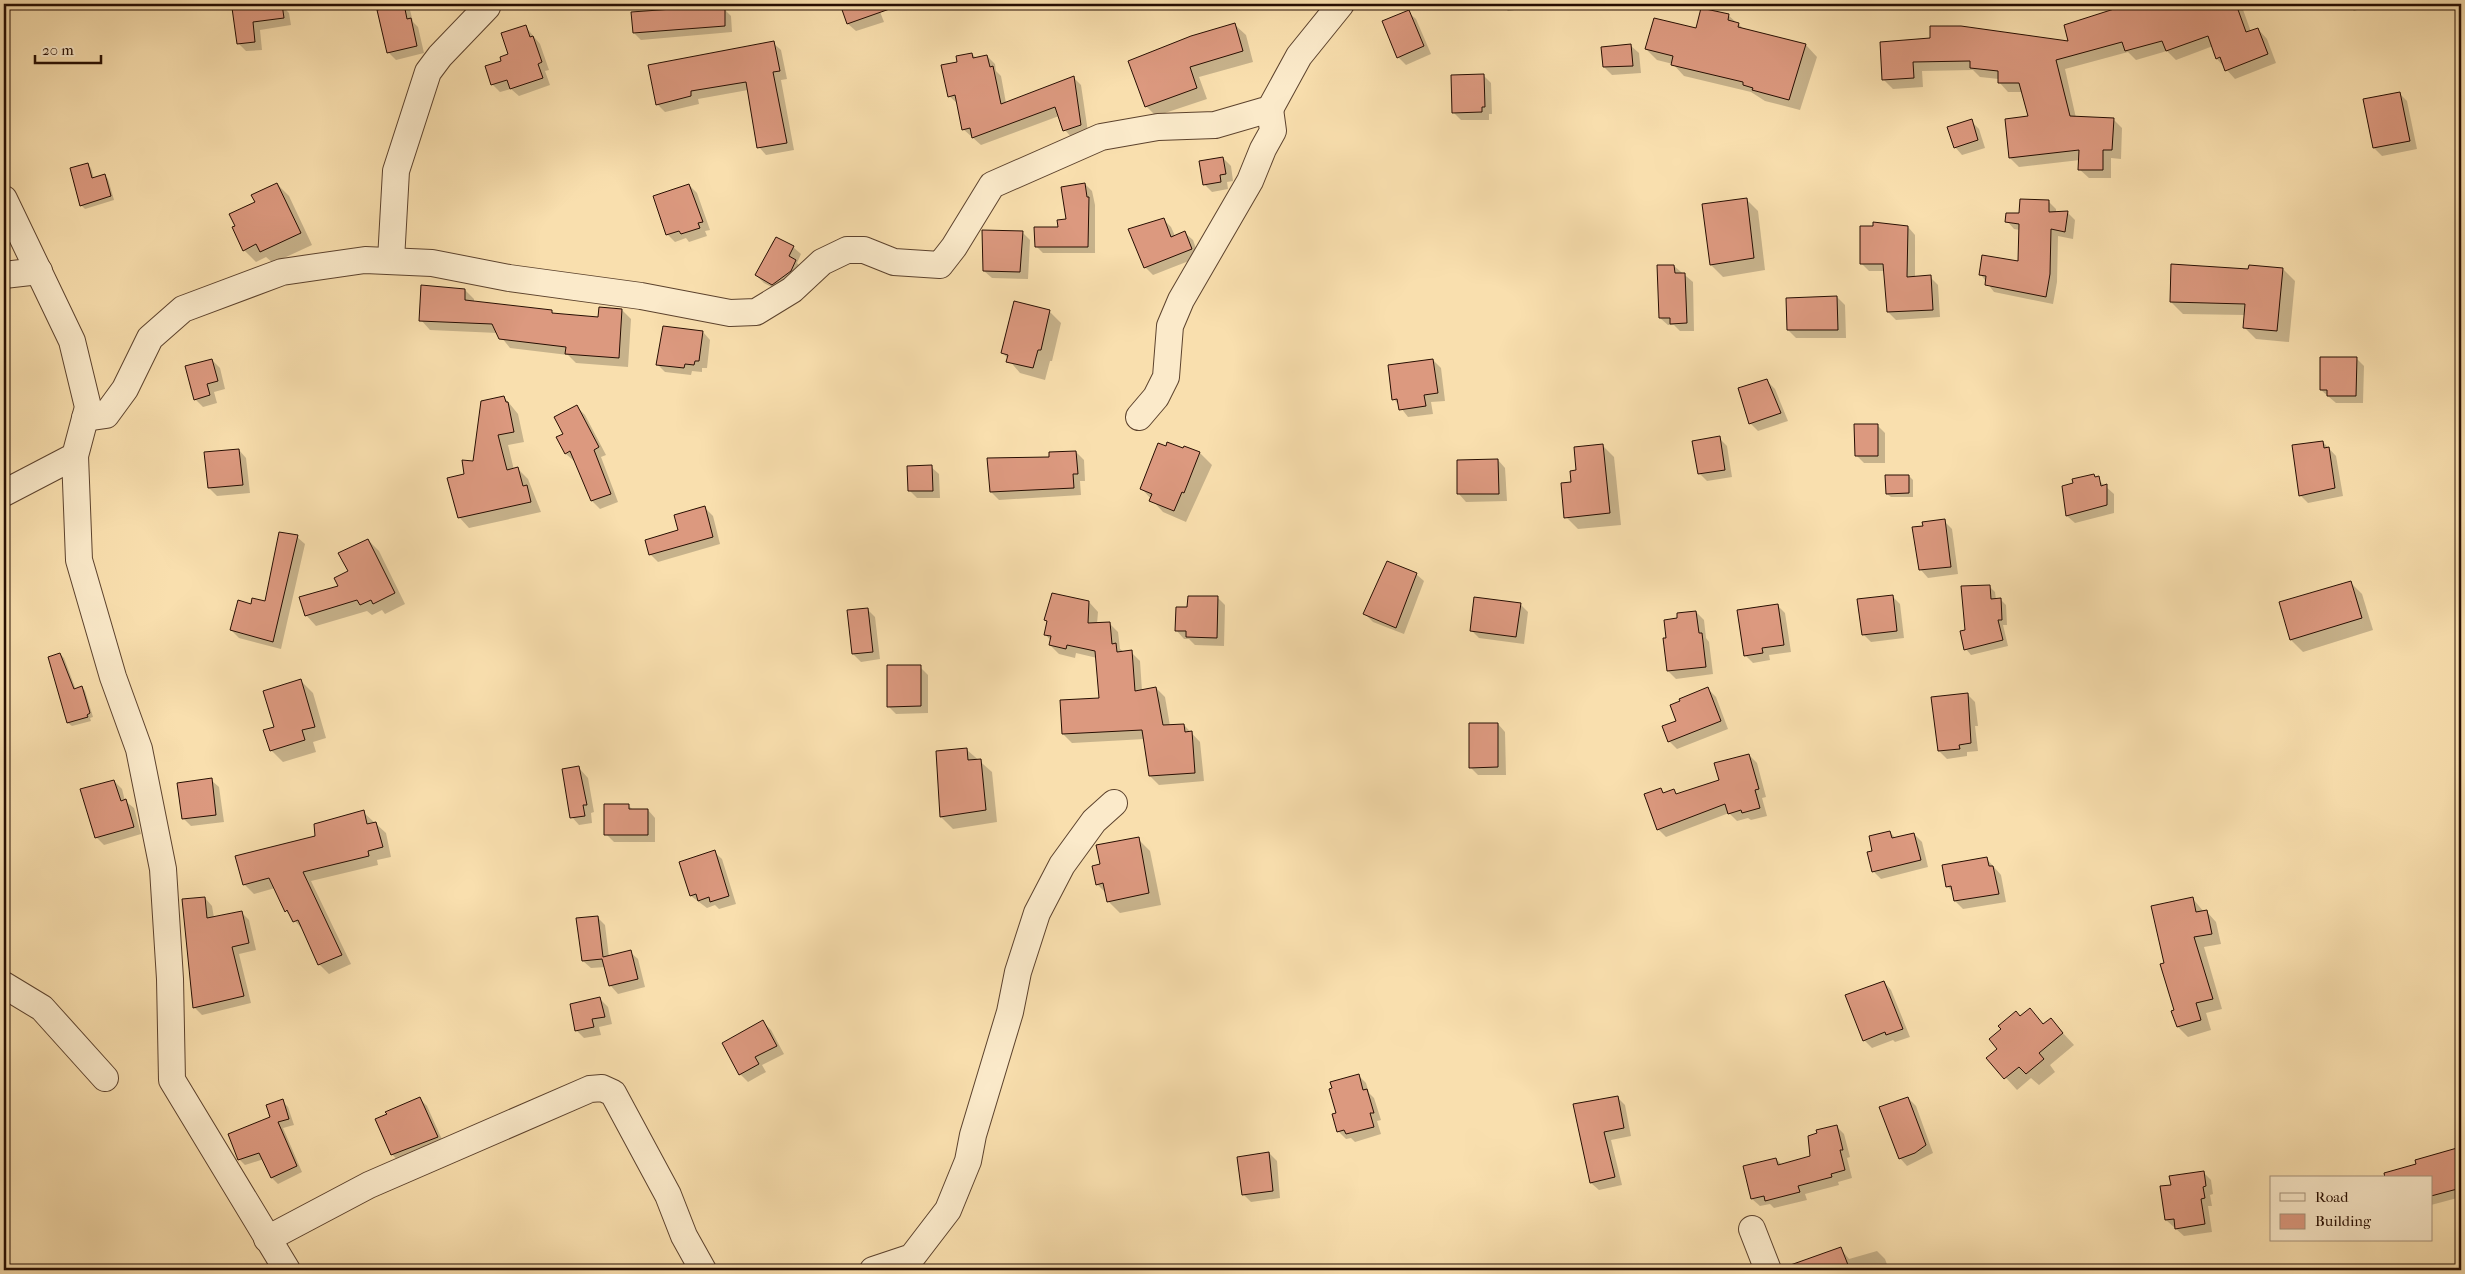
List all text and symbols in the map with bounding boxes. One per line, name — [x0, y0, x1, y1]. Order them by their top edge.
scale bar — [35, 32, 101, 64]
text: 20 m — [42, 41, 74, 59]
legend — [2270, 1176, 2432, 1242]
text: Road — [2315, 1188, 2349, 1206]
text: Building — [2315, 1212, 2372, 1230]

